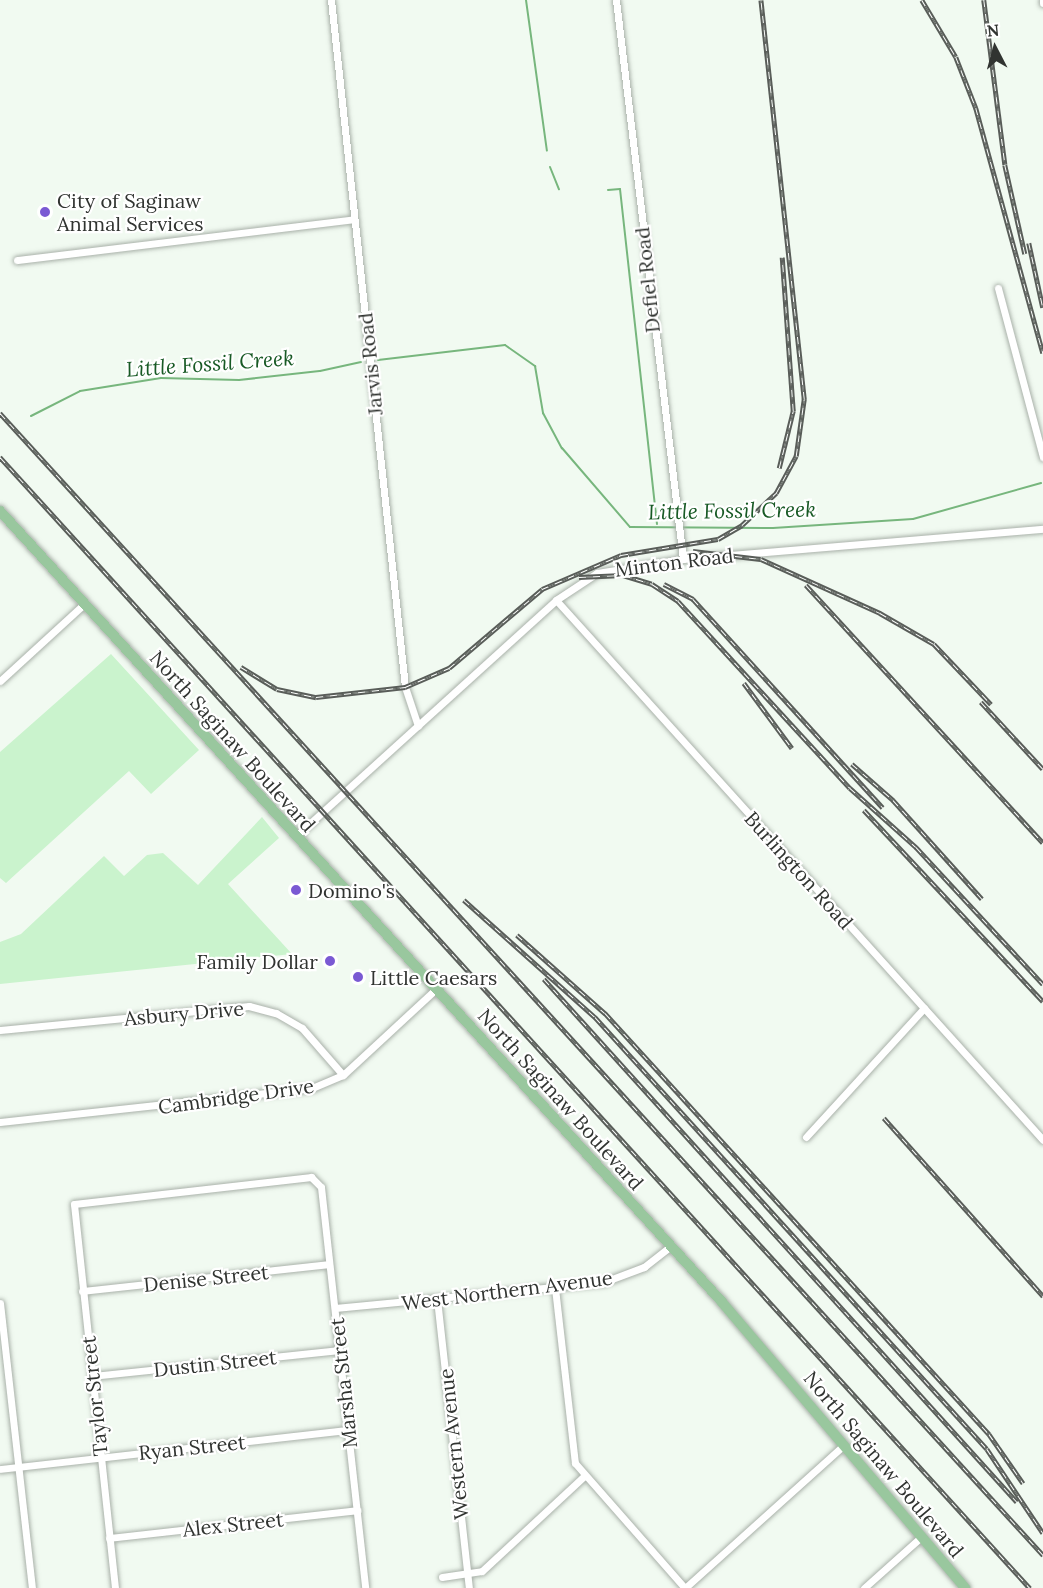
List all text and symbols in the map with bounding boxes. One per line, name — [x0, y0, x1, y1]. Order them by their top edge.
north arrow — [965, 18, 1025, 78]
text: N — [986, 20, 1000, 41]
place label: City of Saginaw Animal Services — [57, 189, 204, 236]
marker: City of Saginaw Animal Services — [38, 205, 52, 219]
street label: Defiel Road — [630, 226, 664, 334]
street label: Jarvis Road — [353, 312, 387, 416]
water label: Little Fossil Creek — [125, 346, 295, 382]
water label: Little Fossil Creek — [648, 497, 816, 525]
street label: Minton Road — [613, 543, 735, 581]
street label: North Saginaw Boulevard — [145, 645, 321, 837]
street label: Burlington Road — [740, 806, 858, 934]
place label: Domino's — [308, 878, 395, 902]
marker: Domino's — [289, 883, 303, 897]
place label: Family Dollar — [196, 949, 318, 973]
marker: Family Dollar — [323, 954, 337, 968]
place label: Little Caesars — [370, 965, 497, 989]
marker: Little Caesars — [351, 970, 365, 984]
street label: Asbury Drive — [123, 996, 245, 1030]
street label: North Saginaw Boulevard — [473, 1003, 649, 1195]
street label: Cambridge Drive — [157, 1073, 315, 1119]
street label: Denise Street — [142, 1260, 270, 1296]
street label: West Northern Avenue — [400, 1265, 614, 1315]
street label: Marsha Street — [324, 1317, 362, 1449]
street label: Taylor Street — [76, 1335, 112, 1457]
street label: Dustin Street — [152, 1345, 278, 1381]
street label: North Saginaw Boulevard — [799, 1366, 969, 1562]
street label: Western Avenue — [433, 1367, 473, 1521]
street label: Ryan Street — [137, 1429, 247, 1465]
street label: Alex Street — [181, 1507, 285, 1541]

